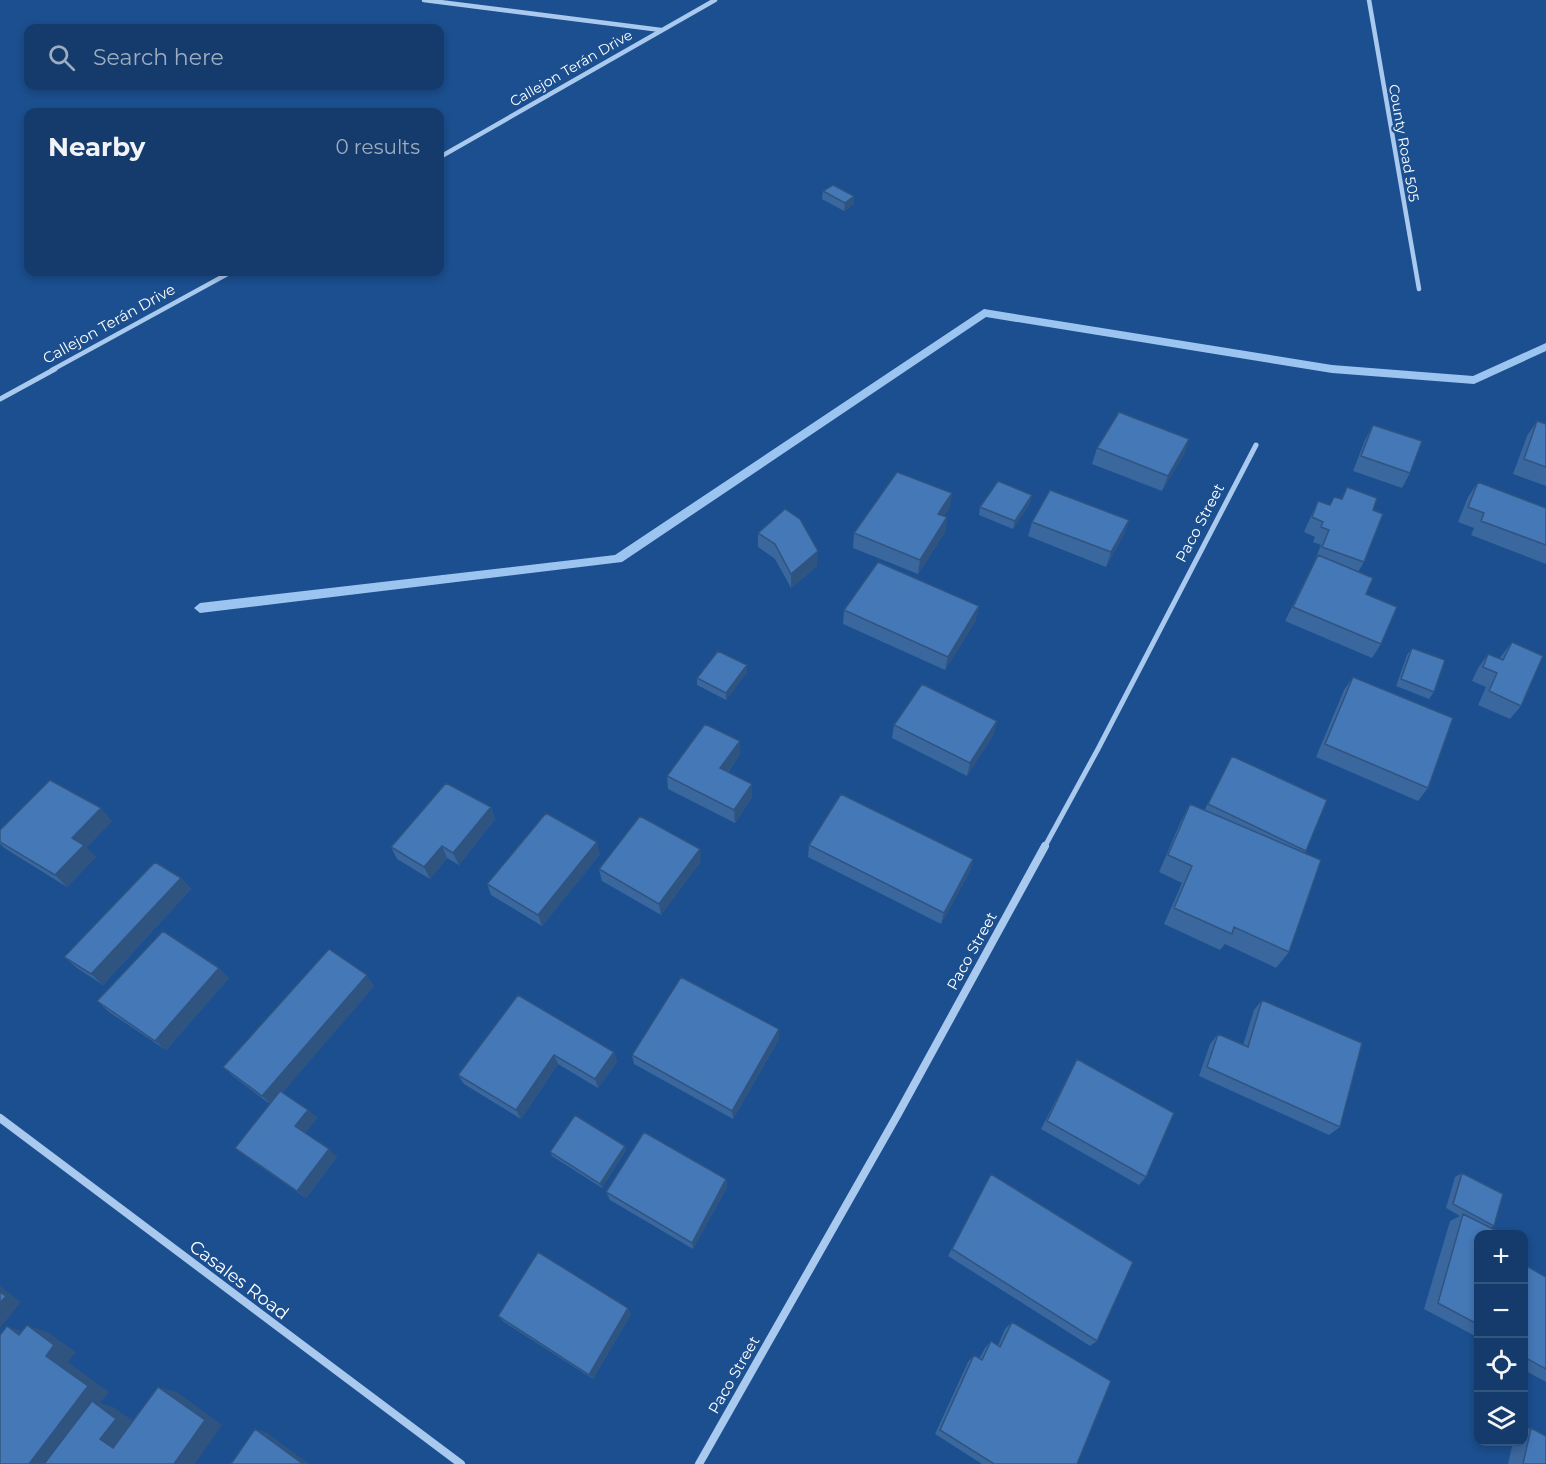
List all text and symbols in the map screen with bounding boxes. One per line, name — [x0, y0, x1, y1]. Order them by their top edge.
search box — [24, 24, 444, 90]
street label: Callejon Terán Drive — [507, 26, 635, 110]
icon: search — [45, 41, 78, 74]
text: Search here — [93, 44, 224, 71]
street label: County Road 505 — [1385, 83, 1423, 203]
text: Nearby — [48, 131, 145, 163]
text: 0 results — [335, 135, 420, 159]
street label: Callejon Terán Drive — [39, 279, 178, 368]
street label: Paco Street — [1171, 480, 1228, 565]
street label: Paco Street — [942, 908, 1001, 993]
map controls — [1474, 1230, 1528, 1446]
button: + — [1474, 1230, 1528, 1284]
street label: Casales Road — [185, 1235, 293, 1325]
button: − — [1474, 1284, 1528, 1338]
street label: Paco Street — [704, 1333, 763, 1417]
button: locate — [1474, 1338, 1528, 1392]
button: layers — [1474, 1392, 1528, 1446]

